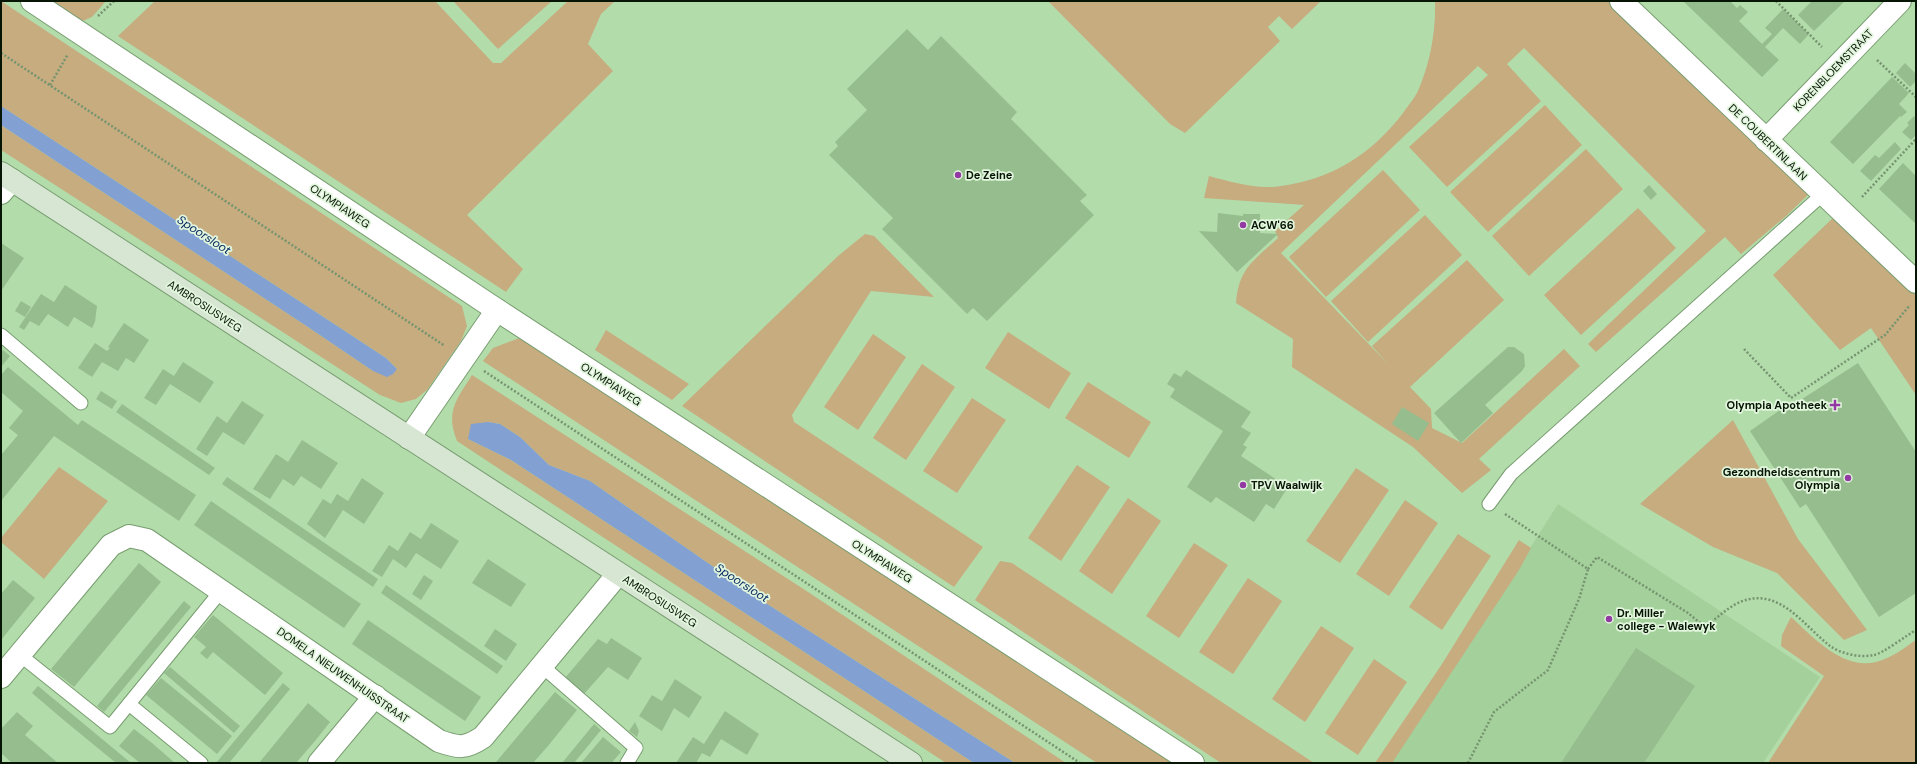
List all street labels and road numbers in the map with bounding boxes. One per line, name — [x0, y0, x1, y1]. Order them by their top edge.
street label: KORENBLOEMSTRAAT — [1790, 26, 1876, 114]
street label: DE COUBERTINLAAN — [1726, 101, 1810, 183]
street label: OLYMPIAWEG — [307, 181, 373, 231]
street label: AMBROSIUSWEG — [165, 277, 245, 335]
street label: OLYMPIAWEG — [578, 359, 644, 409]
street label: OLYMPIAWEG — [849, 536, 915, 586]
street label: AMBROSIUSWEG — [620, 572, 700, 630]
street label: DOMELA NIEUWENHUISSTRAAT — [274, 624, 412, 726]

